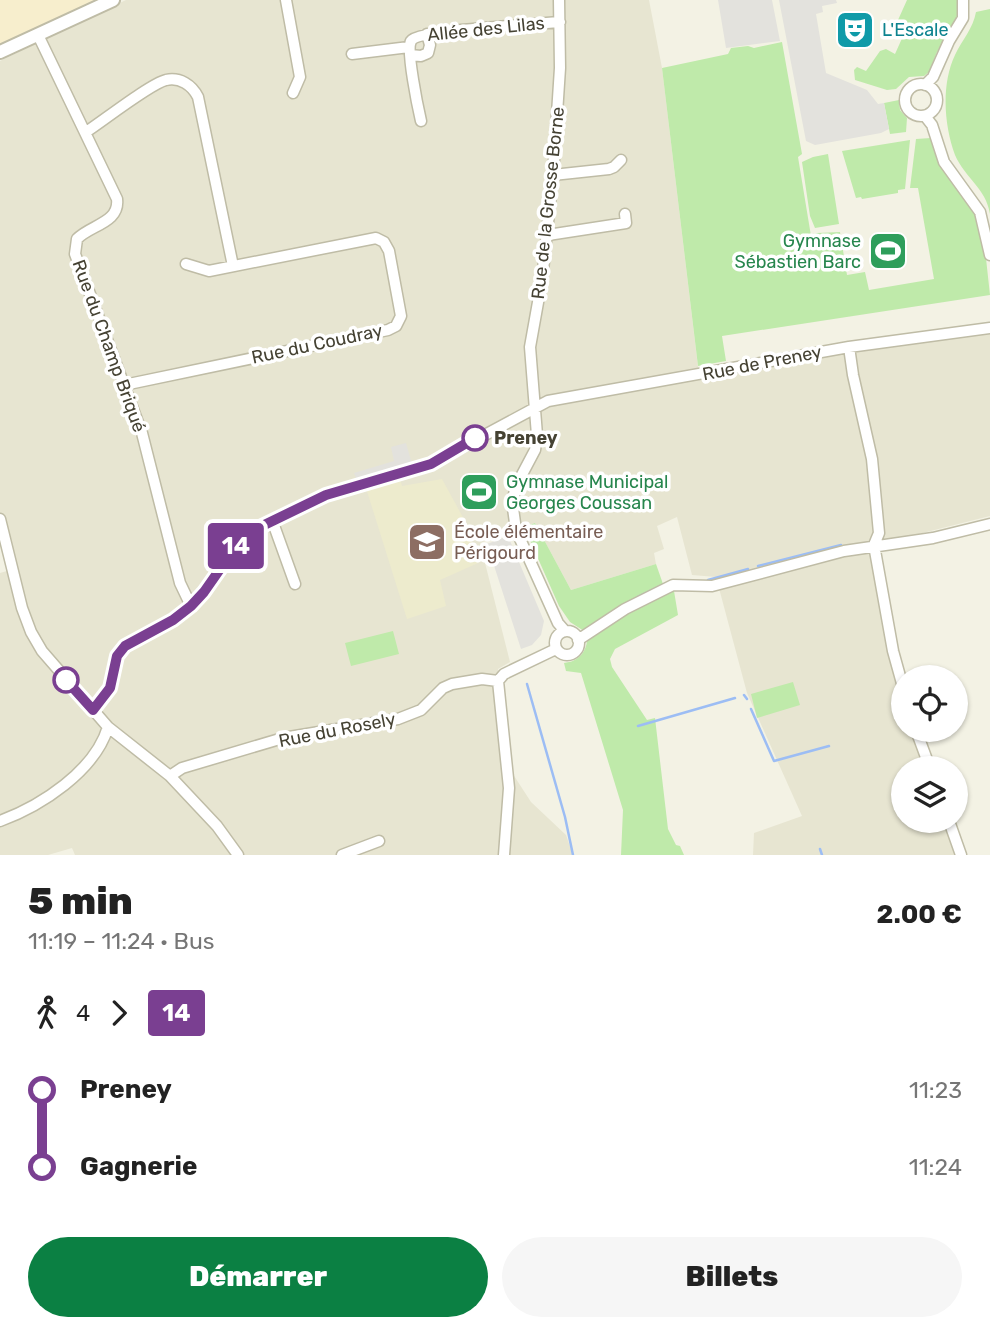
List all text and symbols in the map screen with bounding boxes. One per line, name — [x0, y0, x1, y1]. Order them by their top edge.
theatre icon: L'Escale — [834, 9, 876, 51]
street label: Allée des Lilas — [426, 12, 546, 46]
place label: L'Escale — [882, 19, 949, 41]
street label: Rue de la Grosse Borne — [527, 106, 569, 300]
place label: Gymnase Sébastien Barc — [735, 230, 861, 273]
sports icon: Gymnase Sébastien Barc — [867, 230, 909, 272]
street label: Rue du Champ Briqué — [68, 257, 150, 435]
street label: Rue du Coudray — [250, 319, 385, 369]
street label: Rue de Preney — [700, 341, 824, 385]
marker: Preney — [462, 425, 488, 451]
place label: Preney — [494, 427, 558, 449]
sports icon: Gymnase Municipal Georges Coussan — [458, 471, 500, 513]
place label: Gymnase Municipal Georges Coussan — [506, 471, 668, 514]
school or university icon: École élémentaire Périgourd — [406, 521, 448, 563]
place label: École élémentaire Périgourd — [454, 521, 603, 564]
line badge: 14 — [204, 523, 268, 569]
text: 14 — [222, 532, 250, 560]
map controls — [891, 665, 968, 833]
button: locate — [891, 665, 968, 742]
unlabelled marker — [53, 667, 79, 693]
street label: Rue du Rosely — [277, 708, 397, 752]
button: layers — [891, 756, 968, 833]
text: 5 min — [28, 878, 133, 924]
text: 2.00 € — [877, 899, 962, 930]
text: 11:19 – 11:24 · Bus — [28, 927, 214, 955]
icon: walk — [28, 994, 66, 1032]
icon: forward — [100, 994, 138, 1032]
text: 4 — [76, 999, 90, 1027]
text: 14 — [162, 999, 191, 1027]
text: Preney — [80, 1074, 172, 1105]
text: 11:23 — [909, 1076, 962, 1104]
text: Gagnerie — [80, 1151, 197, 1182]
text: 11:24 — [909, 1153, 962, 1181]
button: Démarrer — [28, 1237, 488, 1317]
button: Billets — [502, 1237, 962, 1317]

